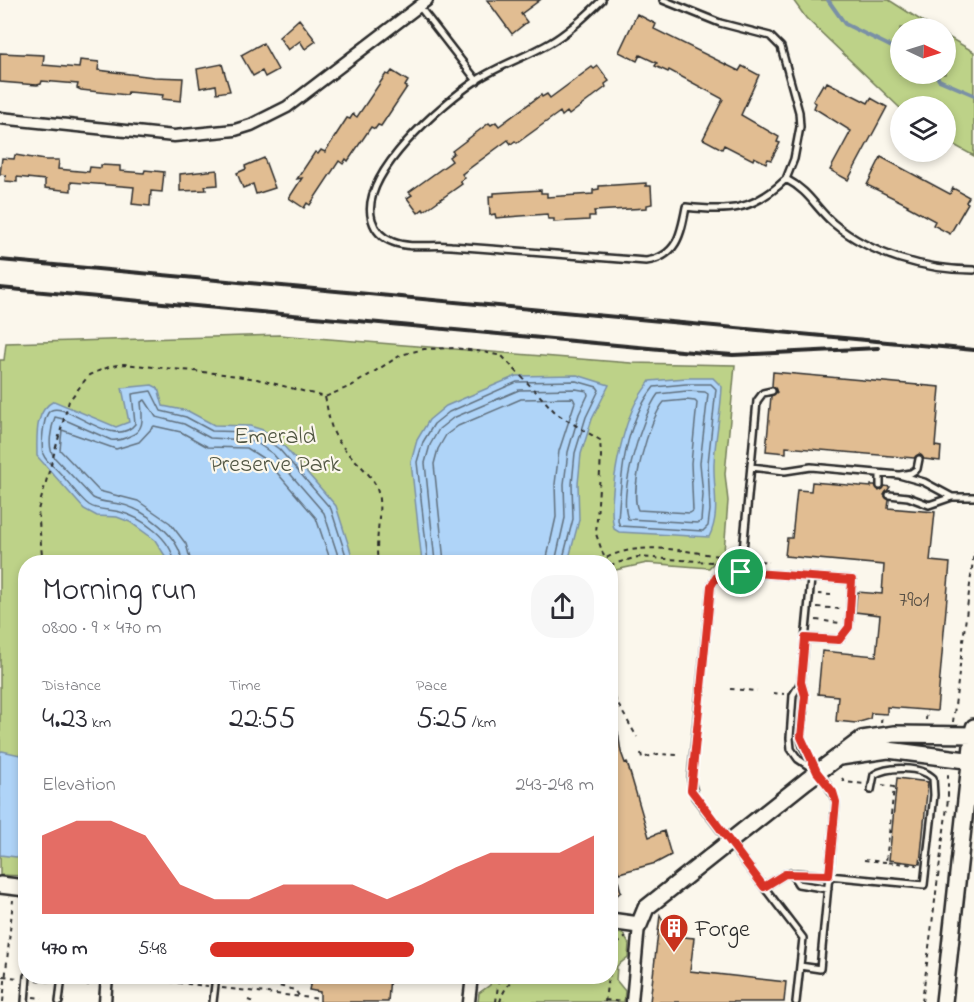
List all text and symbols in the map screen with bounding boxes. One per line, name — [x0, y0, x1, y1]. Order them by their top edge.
north arrow — [890, 18, 956, 84]
map controls — [890, 18, 956, 162]
button: layers — [890, 96, 956, 162]
park label: Emerald Preserve Park — [209, 420, 341, 483]
pin — [715, 546, 766, 597]
icon: arrive — [724, 555, 757, 588]
text: Morning run — [42, 567, 196, 615]
button: share — [531, 575, 594, 638]
house number: 7901 — [899, 586, 930, 616]
text: 08:00 · 9 × 470 m — [42, 614, 162, 643]
text: Distance — [42, 674, 101, 698]
text: Time — [229, 674, 261, 698]
text: Pace — [416, 674, 447, 698]
text: 4.23 — [42, 698, 88, 742]
text: 22:55 — [229, 698, 296, 742]
text: 5:25 — [416, 698, 468, 742]
text: km — [88, 711, 111, 735]
text: /km — [468, 711, 496, 735]
text: Elevation — [42, 771, 116, 800]
text: 243–248 m — [516, 771, 594, 800]
building icon: Forge — [658, 912, 690, 954]
place label: Forge — [694, 913, 750, 948]
text: 470 m — [42, 935, 88, 964]
text: 5:48 — [138, 935, 167, 964]

